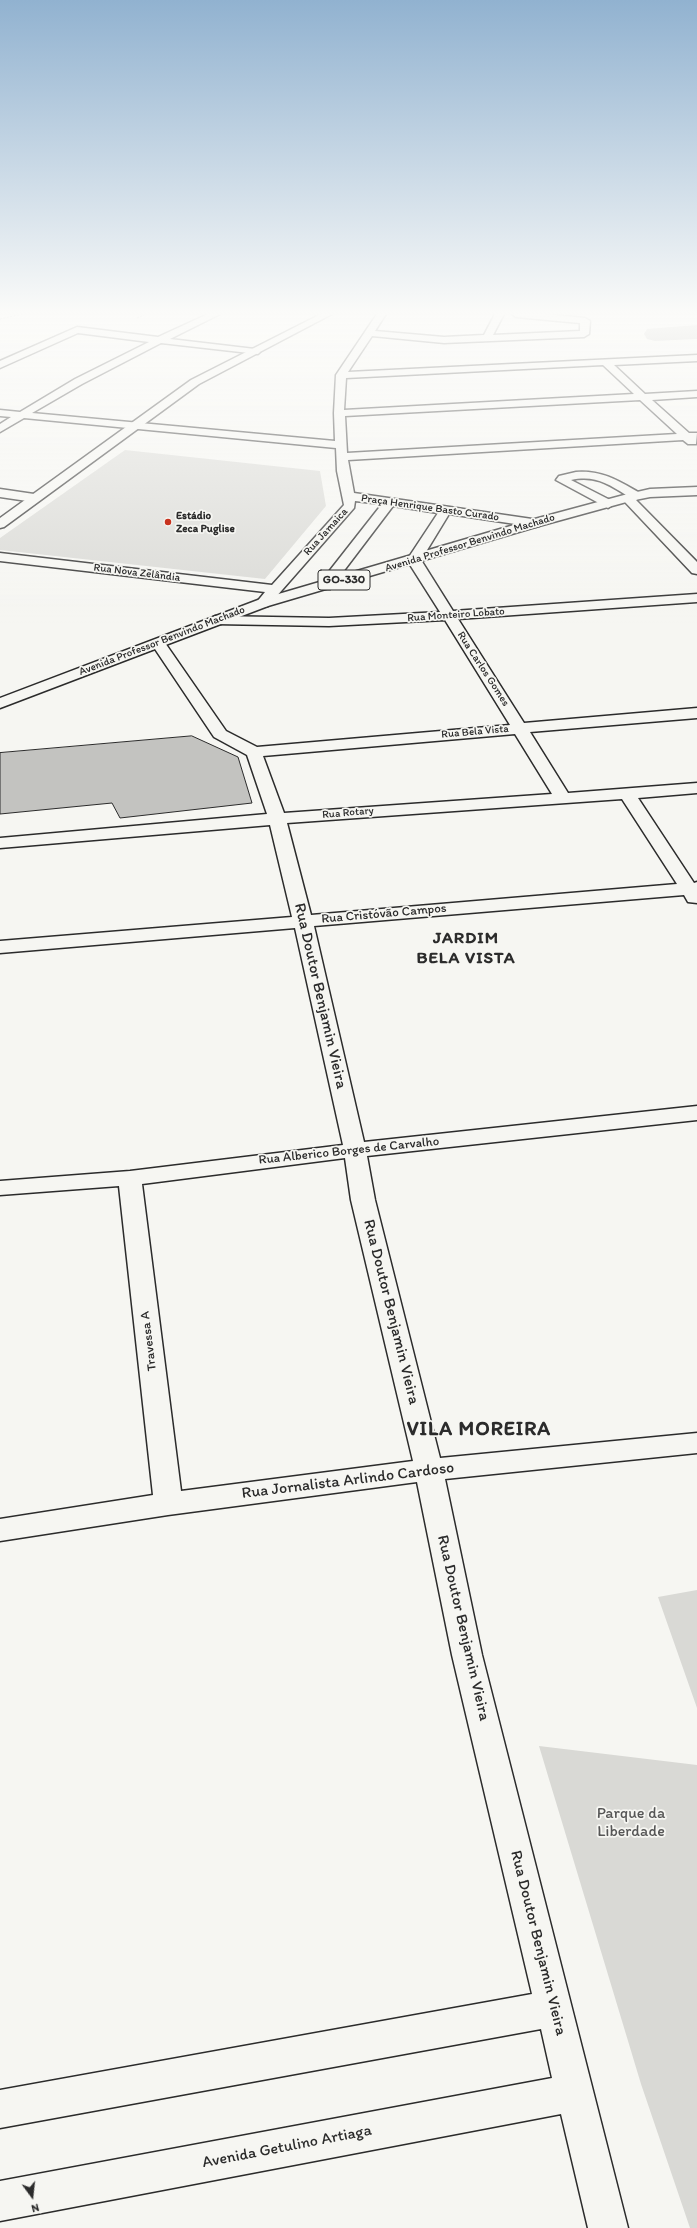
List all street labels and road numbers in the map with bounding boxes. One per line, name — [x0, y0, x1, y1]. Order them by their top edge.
street label: Praça Henrique Basto Curado — [360, 492, 500, 524]
street label: Rua Jamaica — [301, 505, 351, 559]
street label: Avenida Professor Benvindo Machado — [384, 511, 556, 575]
street label: Rua Nova Zelândia — [93, 561, 181, 585]
road number: GO-330 — [318, 570, 370, 590]
street label: Avenida Professor Benvindo Machado — [77, 603, 247, 679]
street label: Rua Monteiro Lobato — [407, 605, 505, 625]
street label: Rua Carlos Gomes — [454, 629, 512, 709]
street label: Rua Bela Vista — [441, 722, 509, 742]
street label: Rua Rotary — [322, 804, 374, 822]
street label: Rua Doutor Benjamin Vieira — [289, 901, 351, 1091]
street label: Rua Cristóvão Campos — [321, 901, 447, 927]
street label: Rua Alberico Borges de Carvalho — [258, 1134, 440, 1168]
street label: Rua Doutor Benjamin Vieira — [359, 1217, 423, 1407]
street label: Travessa A — [138, 1310, 160, 1372]
street label: Rua Jornalista Arlindo Cardoso — [241, 1458, 455, 1504]
street label: Rua Doutor Benjamin Vieira — [432, 1533, 494, 1723]
street label: Rua Doutor Benjamin Vieira — [506, 1848, 570, 2038]
street label: Avenida Getulino Artiaga — [201, 2121, 373, 2173]

